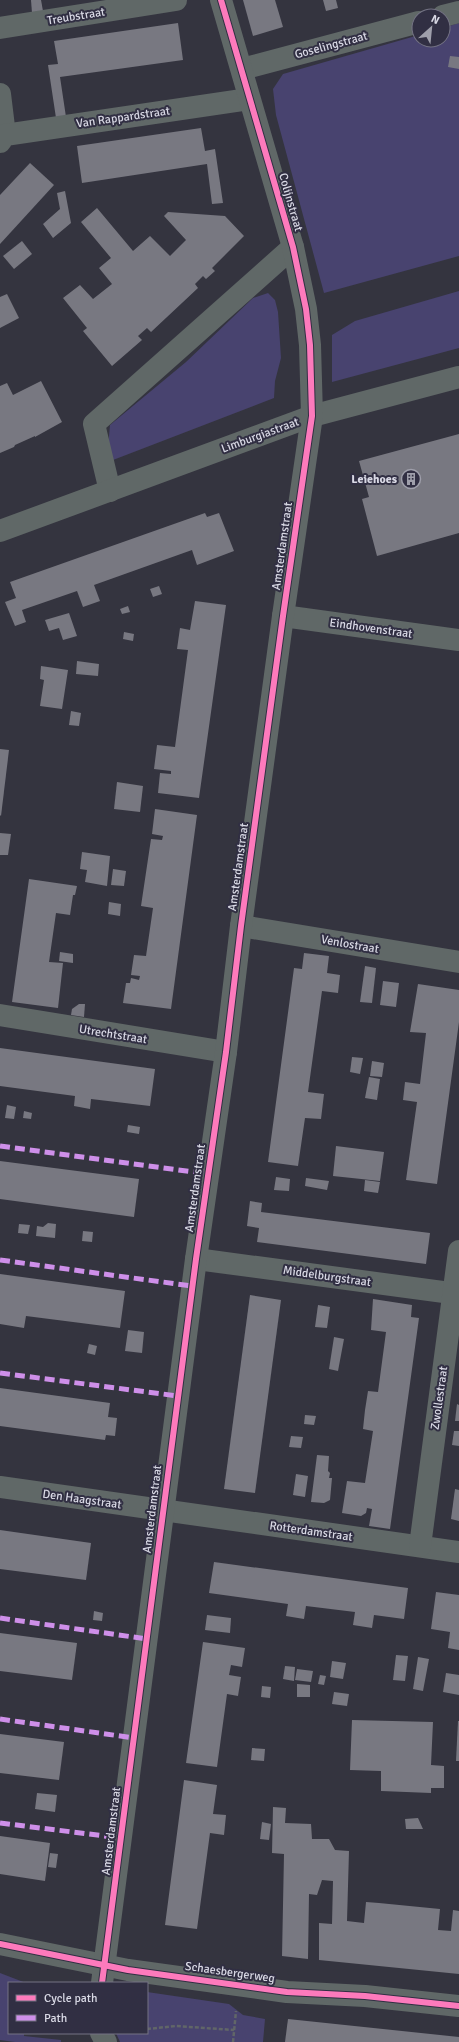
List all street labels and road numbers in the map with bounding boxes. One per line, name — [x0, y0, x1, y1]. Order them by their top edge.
street label: Treubstraat — [46, 5, 106, 28]
street label: Goselingstraat — [293, 29, 369, 62]
street label: Van Rappardstraat — [75, 103, 171, 131]
street label: Colijnstraat — [275, 171, 306, 233]
street label: Limburgiastraat — [219, 414, 301, 456]
street label: Amsterdamstraat — [269, 501, 296, 591]
street label: Eindhovenstraat — [329, 615, 413, 642]
street label: Amsterdamstraat — [225, 822, 252, 912]
street label: Venlostraat — [320, 932, 380, 957]
street label: Utrechtstraat — [78, 1022, 148, 1047]
street label: Amsterdamstraat — [182, 1143, 209, 1233]
street label: Middelburgstraat — [282, 1263, 372, 1290]
street label: Zwollestraat — [428, 1365, 451, 1431]
street label: Amsterdamstraat — [140, 1464, 165, 1554]
street label: Den Haagstraat — [42, 1487, 122, 1512]
street label: Rotterdamstraat — [268, 1518, 353, 1545]
street label: Amsterdamstraat — [99, 1786, 124, 1876]
street label: Schaesbergerweg — [184, 1959, 276, 1986]

